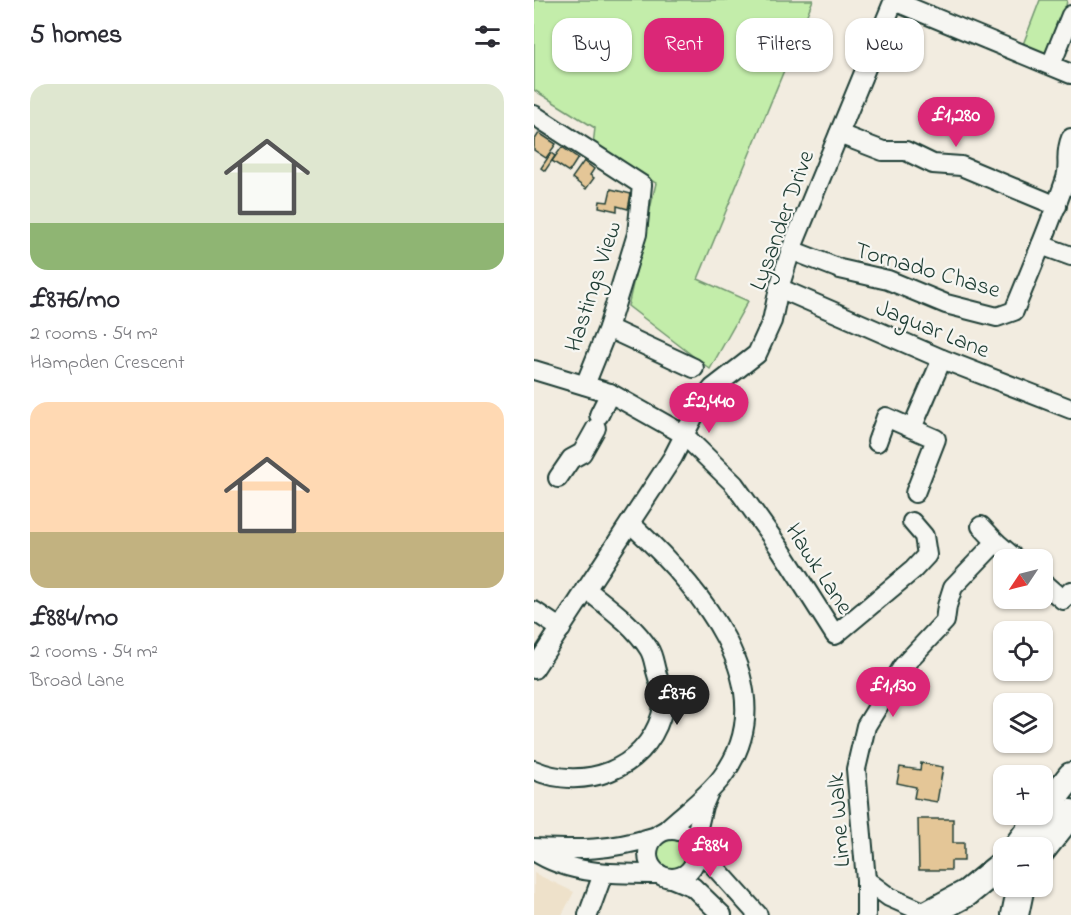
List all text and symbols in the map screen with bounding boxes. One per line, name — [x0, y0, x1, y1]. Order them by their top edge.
text: 5 homes — [30, 17, 122, 55]
chip: Buy — [552, 18, 632, 72]
chip: Rent — [644, 18, 724, 72]
chip: Filters — [736, 18, 833, 72]
chip: New — [845, 18, 924, 72]
icon: filters — [471, 20, 504, 53]
pin: £1,280 — [907, 97, 1005, 148]
text: £1,280 — [932, 102, 980, 131]
icon: home — [213, 123, 321, 231]
street label: Lysander Drive — [742, 146, 826, 296]
street label: Hastings View — [557, 217, 632, 357]
street label: Tornado Chase — [850, 234, 1004, 309]
text: £876/mo — [30, 282, 120, 320]
street label: Jaguar Lane — [870, 292, 994, 369]
text: 2 rooms · 54 m² — [30, 320, 158, 349]
text: Hampden Crescent — [30, 349, 185, 378]
pin: £2,440 — [660, 383, 758, 434]
text: £2,440 — [683, 388, 735, 417]
icon: home — [213, 441, 321, 549]
street label: Hawk Lane — [775, 517, 861, 622]
north arrow — [993, 549, 1053, 609]
map controls — [993, 549, 1053, 897]
text: £884/mo — [30, 600, 118, 638]
button: locate — [993, 621, 1053, 681]
text: 2 rooms · 54 m² — [30, 638, 158, 667]
text: Broad Lane — [30, 667, 124, 696]
pin: £1,130 — [844, 667, 942, 718]
text: £1,130 — [870, 672, 916, 701]
pin: £876 — [641, 675, 713, 726]
text: £876 — [658, 680, 696, 709]
button: layers — [993, 693, 1053, 753]
button: + — [993, 765, 1053, 825]
street label: Lime Walk — [820, 771, 861, 868]
pin: £884 — [674, 827, 746, 878]
text: £884 — [692, 832, 728, 861]
button: − — [993, 837, 1053, 897]

